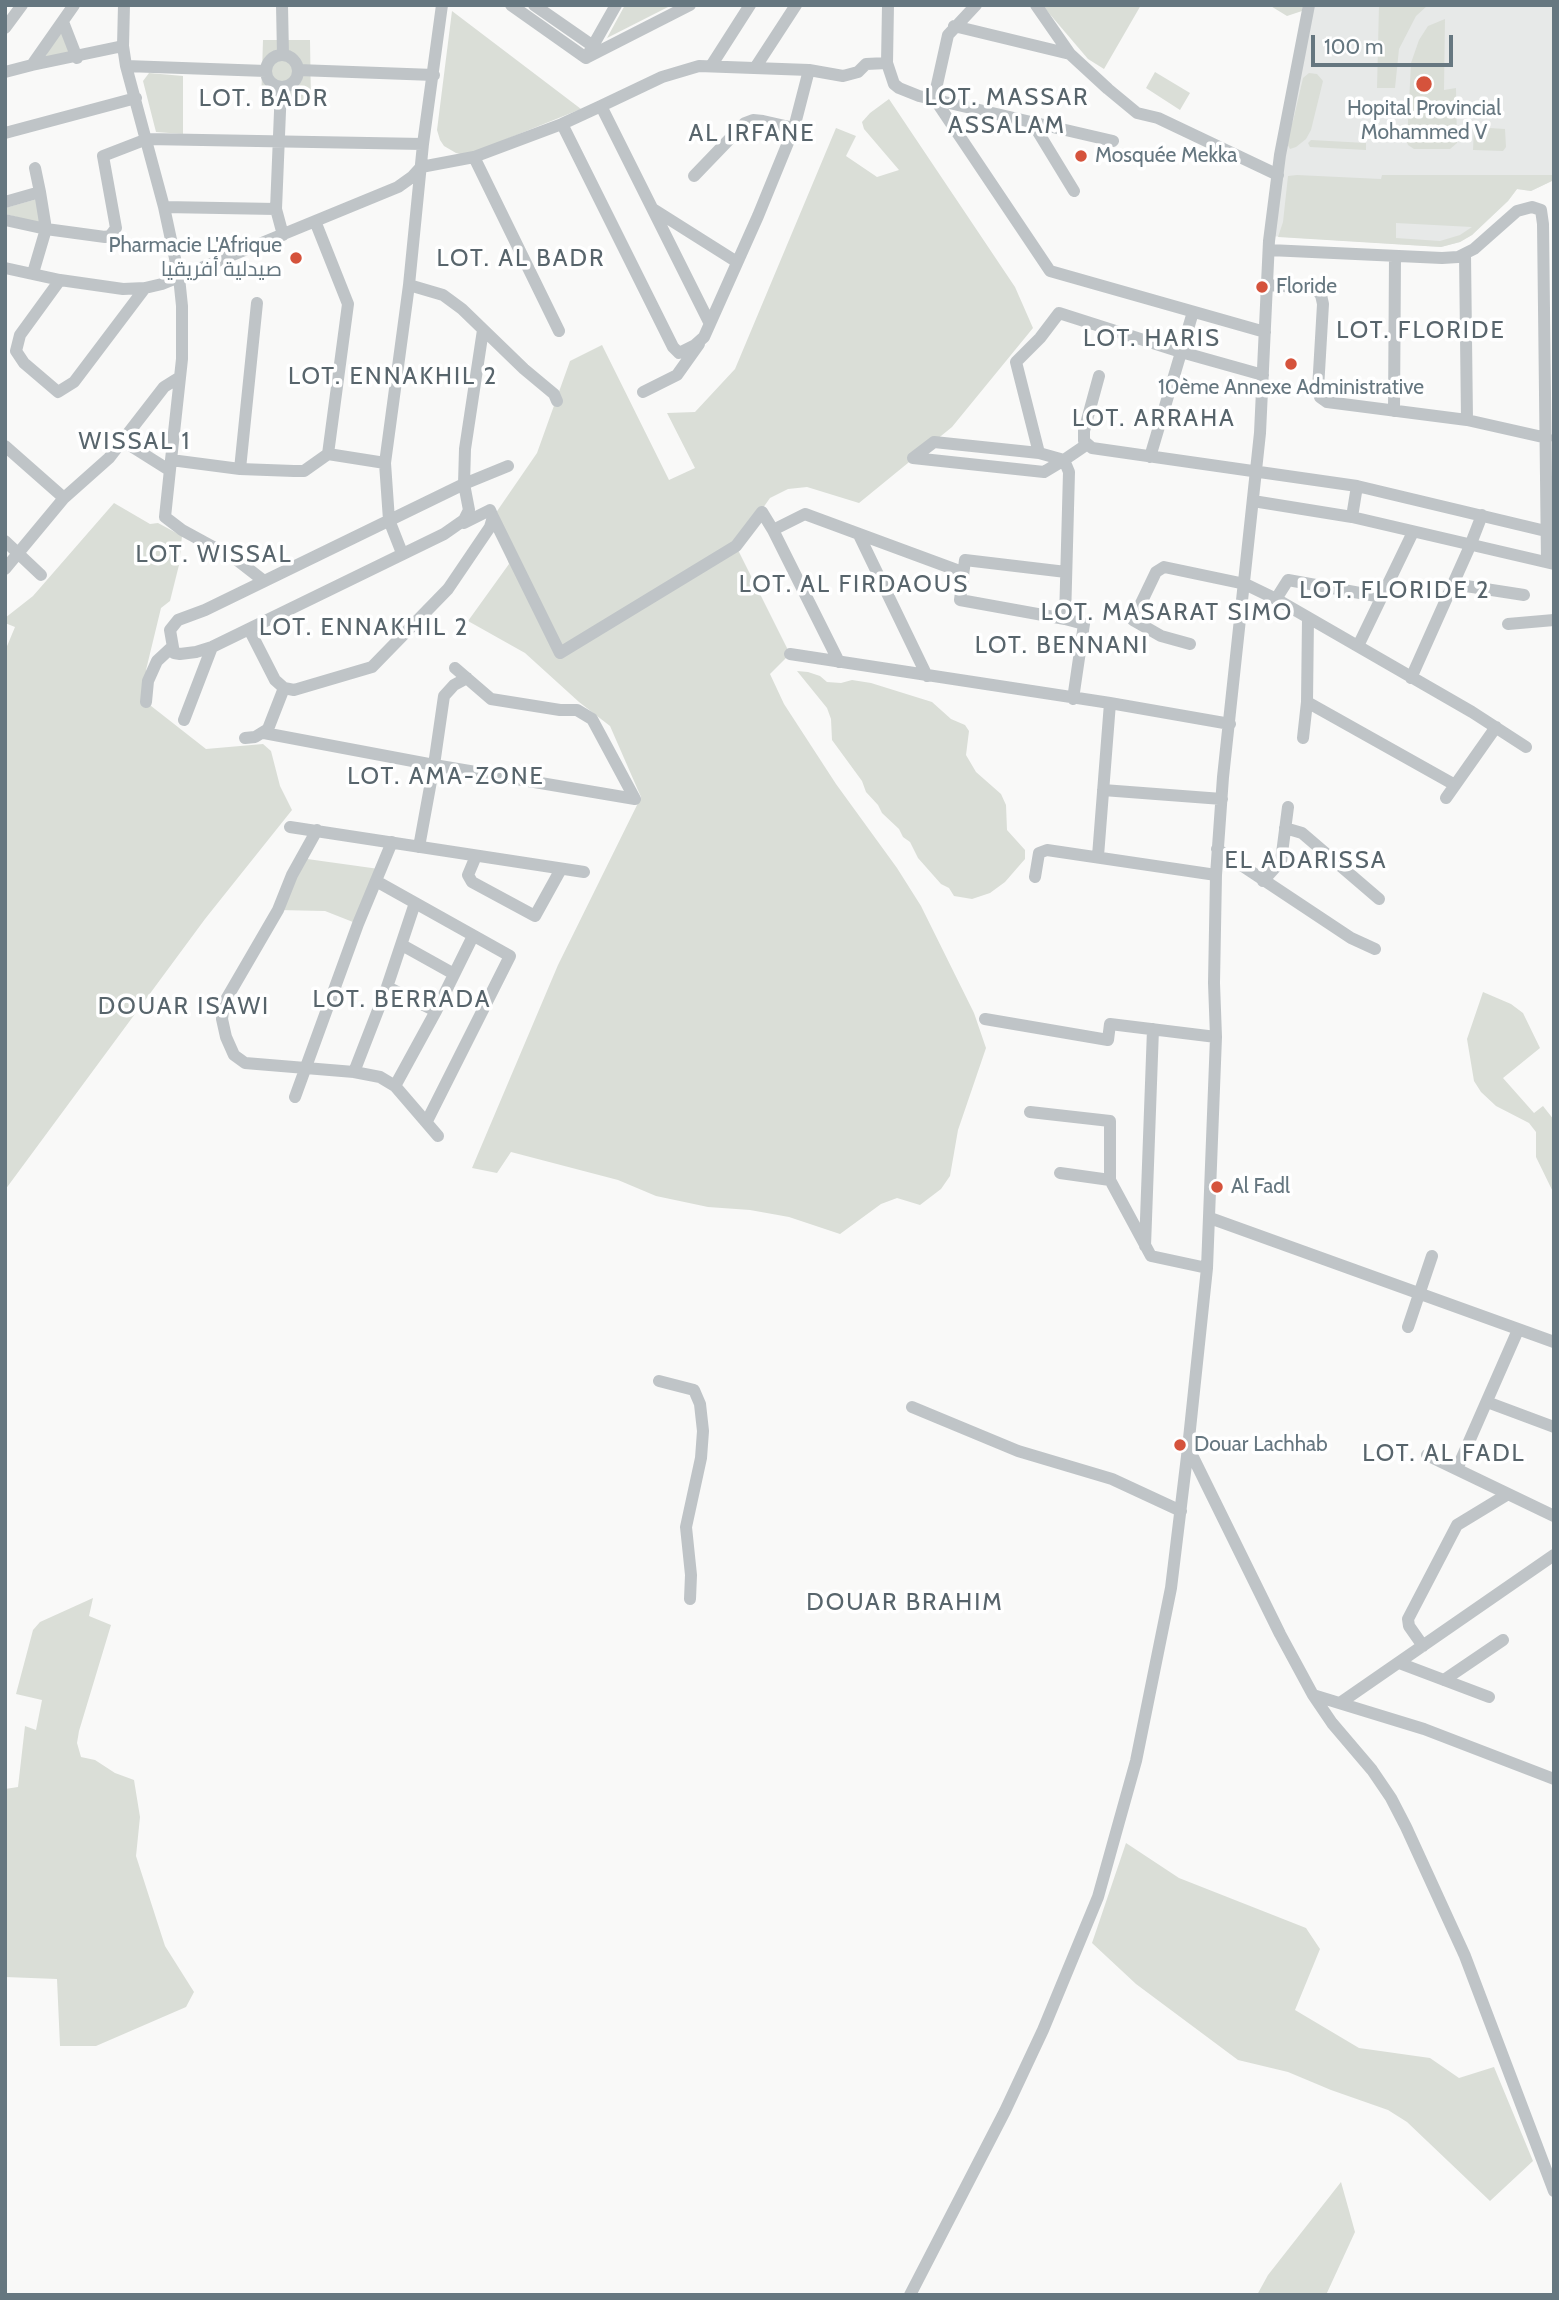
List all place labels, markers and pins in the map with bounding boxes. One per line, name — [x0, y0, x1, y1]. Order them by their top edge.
marker: Hopital Provincial Mohammed V — [1414, 74, 1434, 94]
place label: Hopital Provincial Mohammed V — [1347, 96, 1501, 146]
place label: Mosquée Mekka — [1095, 143, 1237, 169]
marker: Mosquée Mekka — [1073, 148, 1089, 164]
place label: Pharmacie L'Afrique صيدلية أفريقيا — [109, 233, 282, 283]
marker: Pharmacie L'Afrique صيدلية أفريقيا — [288, 250, 304, 266]
place label: Floride — [1276, 274, 1337, 300]
marker: Floride — [1254, 279, 1270, 295]
marker: 10ème Annexe Administrative — [1283, 356, 1299, 372]
place label: 10ème Annexe Administrative — [1158, 375, 1424, 401]
place label: Al Fadl — [1231, 1174, 1290, 1200]
marker: Al Fadl — [1209, 1179, 1225, 1195]
place label: Douar Lachhab — [1194, 1432, 1328, 1458]
marker: Douar Lachhab — [1172, 1437, 1188, 1453]

